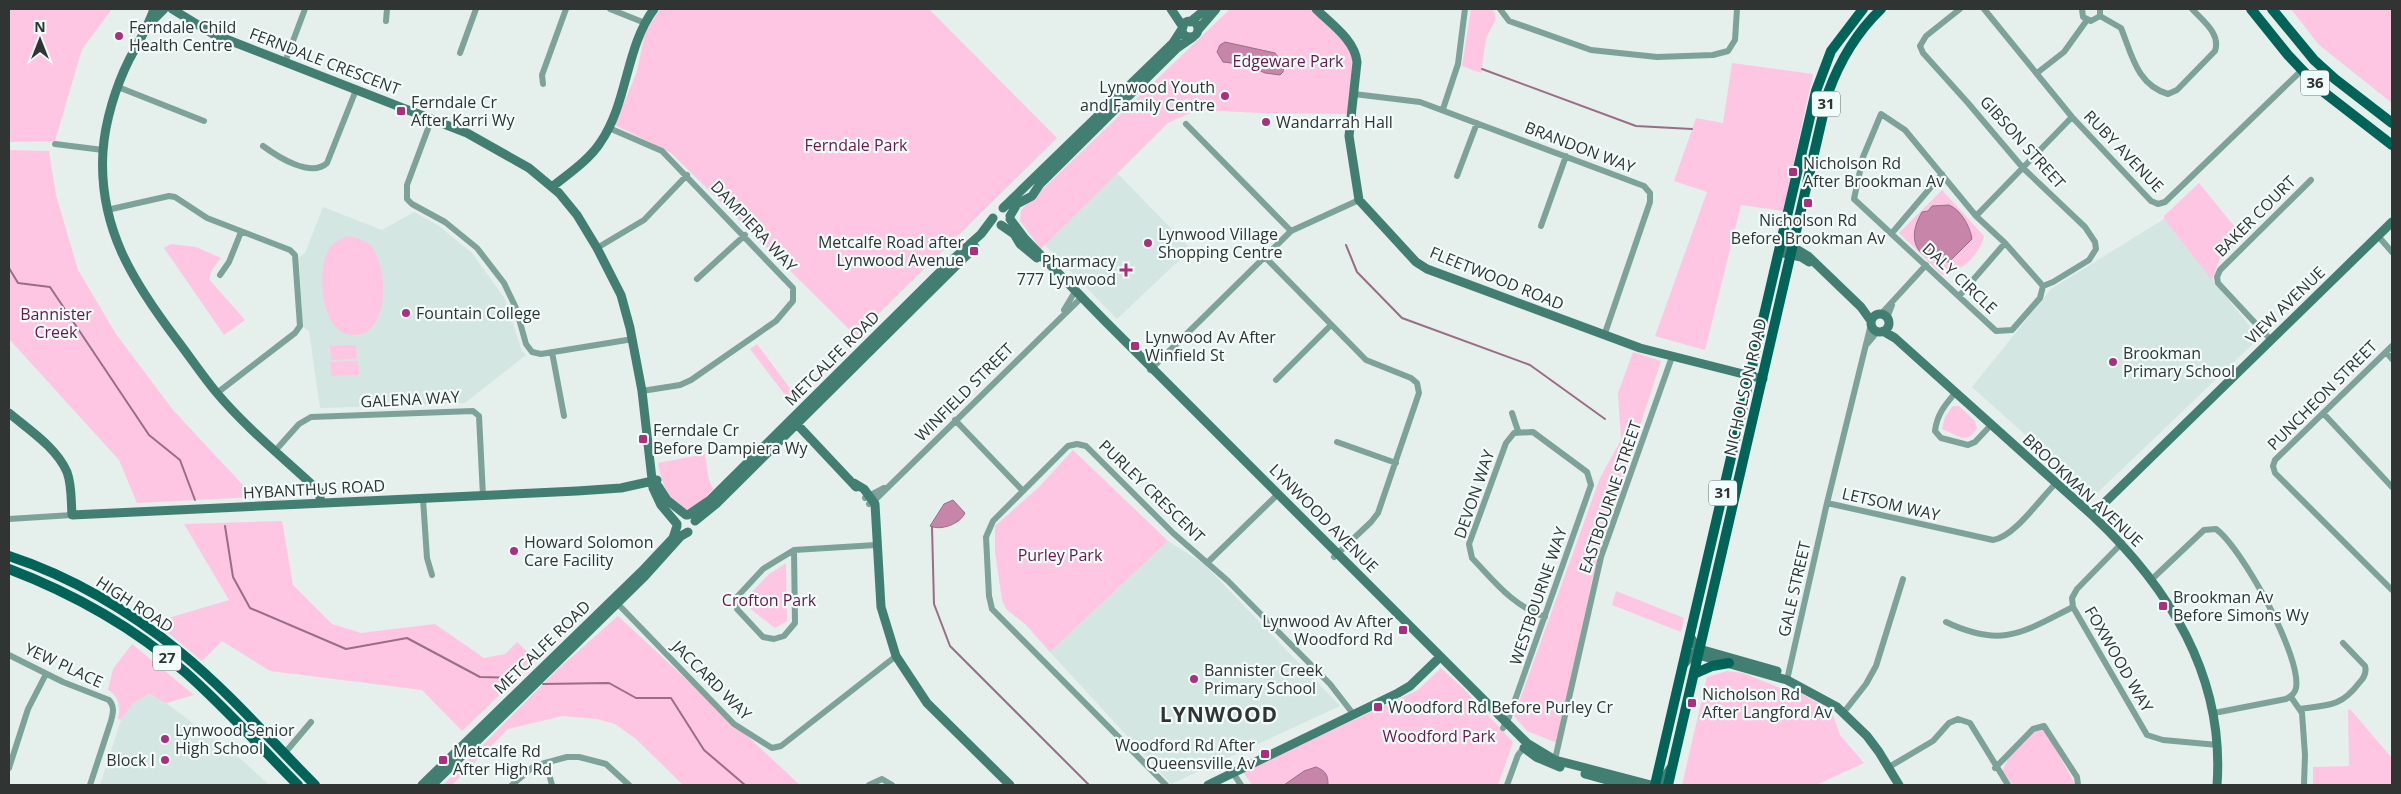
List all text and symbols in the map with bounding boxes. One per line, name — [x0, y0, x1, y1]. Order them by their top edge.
north arrow — [15, 15, 65, 65]
place label: Ferndale Child Health Centre — [129, 16, 236, 56]
text: N — [34, 17, 46, 36]
street label: FERNDALE CRESCENT — [247, 22, 404, 100]
marker: Ferndale Child Health Centre — [113, 30, 125, 42]
park label: Edgeware Park — [1233, 50, 1344, 72]
road number: 36 — [2301, 70, 2329, 96]
place label: Lynwood Youth and Family Centre — [1080, 76, 1215, 116]
marker: Lynwood Youth and Family Centre — [1219, 90, 1231, 102]
place label: Ferndale Cr After Karri Wy — [411, 91, 516, 131]
street label: GIBSON STREET — [1975, 91, 2071, 193]
road number: 31 — [1812, 92, 1840, 116]
marker: Ferndale Cr After Karri Wy — [395, 105, 407, 117]
street label: RUBY AVENUE — [2079, 105, 2169, 197]
place label: Wandarrah Hall — [1276, 111, 1393, 133]
marker: Wandarrah Hall — [1260, 116, 1272, 128]
street label: BRANDON WAY — [1522, 116, 1638, 178]
park label: Ferndale Park — [805, 134, 908, 156]
place label: Nicholson Rd After Brookman Av — [1803, 152, 1944, 192]
marker: Nicholson Rd After Brookman Av — [1787, 166, 1799, 178]
street label: BAKER COURT — [2210, 171, 2300, 261]
street label: DAMPIERA WAY — [706, 176, 802, 276]
marker: Nicholson Rd Before Brookman Av — [1802, 197, 1814, 209]
place label: Nicholson Rd Before Brookman Av — [1731, 209, 1885, 249]
place label: Lynwood Village Shopping Centre — [1158, 223, 1283, 263]
place label: Metcalfe Road after Lynwood Avenue — [818, 231, 964, 271]
marker: Lynwood Village Shopping Centre — [1142, 237, 1154, 249]
street label: DALY CIRCLE — [1918, 238, 2002, 318]
street label: FLEETWOOD ROAD — [1427, 241, 1567, 315]
marker: Metcalfe Road after Lynwood Avenue — [968, 245, 980, 257]
place label: Pharmacy 777 Lynwood — [1017, 250, 1117, 290]
street label: VIEW AVENUE — [2240, 261, 2330, 349]
marker: Pharmacy 777 Lynwood — [1120, 264, 1132, 276]
place label: Fountain College — [416, 302, 541, 324]
park label: Bannister Creek — [20, 303, 92, 343]
street label: METCALFE ROAD — [780, 306, 884, 410]
marker: Fountain College — [400, 307, 412, 319]
street label: NICHOLSON ROAD — [1718, 316, 1772, 458]
place label: Lynwood Av After Winfield St — [1145, 326, 1276, 366]
street label: PUNCHEON STREET — [2262, 335, 2382, 455]
street label: WINFIELD STREET — [910, 338, 1018, 446]
marker: Lynwood Av After Winfield St — [1129, 340, 1141, 352]
place label: Brookman Primary School — [2123, 342, 2235, 382]
marker: Brookman Primary School — [2107, 356, 2119, 368]
street label: GALENA WAY — [360, 385, 460, 413]
street label: EASTBOURNE STREET — [1574, 418, 1647, 576]
place label: Ferndale Cr Before Dampiera Wy — [653, 419, 808, 459]
street label: BROOKMAN AVENUE — [2018, 428, 2148, 552]
marker: Ferndale Cr Before Dampiera Wy — [637, 433, 649, 445]
street label: PURLEY CRESCENT — [1094, 435, 1210, 547]
street label: DEVON WAY — [1449, 447, 1499, 541]
street label: LYNWOOD AVENUE — [1265, 459, 1383, 577]
street label: HYBANTHUS ROAD — [242, 474, 386, 504]
road number: 31 — [1709, 480, 1737, 506]
street label: LETSOM WAY — [1840, 482, 1942, 526]
street label: WESTBOURNE WAY — [1504, 524, 1572, 668]
place label: Howard Solomon Care Facility — [524, 531, 654, 571]
street label: GALE STREET — [1772, 539, 1816, 639]
park label: Purley Park — [1018, 544, 1103, 566]
marker: Howard Solomon Care Facility — [508, 545, 520, 557]
street label: HIGH ROAD — [92, 571, 178, 637]
place label: Brookman Av Before Simons Wy — [2173, 586, 2310, 626]
park label: Crofton Park — [722, 589, 817, 611]
street label: METCALFE ROAD — [489, 595, 595, 699]
marker: Brookman Av Before Simons Wy — [2157, 600, 2169, 612]
street label: FOXWOOD WAY — [2080, 602, 2158, 716]
place label: Lynwood Av After Woodford Rd — [1262, 610, 1393, 650]
marker: Lynwood Av After Woodford Rd — [1397, 624, 1409, 636]
street label: JACCARD WAY — [666, 634, 757, 725]
street label: YEW PLACE — [21, 637, 107, 693]
road number: 27 — [153, 646, 181, 670]
place label: Bannister Creek Primary School — [1204, 659, 1323, 699]
marker: Bannister Creek Primary School — [1188, 673, 1200, 685]
place label: Nicholson Rd After Langford Av — [1702, 683, 1832, 723]
place label: Woodford Rd Before Purley Cr — [1388, 696, 1613, 718]
marker: Nicholson Rd After Langford Av — [1686, 697, 1698, 709]
district label: LYNWOOD — [1160, 700, 1278, 728]
marker: Woodford Rd Before Purley Cr — [1372, 701, 1384, 713]
place label: Lynwood Senior High School — [175, 719, 295, 759]
park label: Woodford Park — [1383, 725, 1496, 747]
marker: Lynwood Senior High School — [159, 733, 171, 745]
place label: Woodford Rd After Queensville Av — [1115, 734, 1255, 774]
place label: Metcalfe Rd After High Rd — [453, 740, 552, 780]
marker: Woodford Rd After Queensville Av — [1259, 748, 1271, 760]
place label: Block I — [106, 749, 155, 771]
marker: Block I — [159, 754, 171, 766]
marker: Metcalfe Rd After High Rd — [437, 754, 449, 766]

